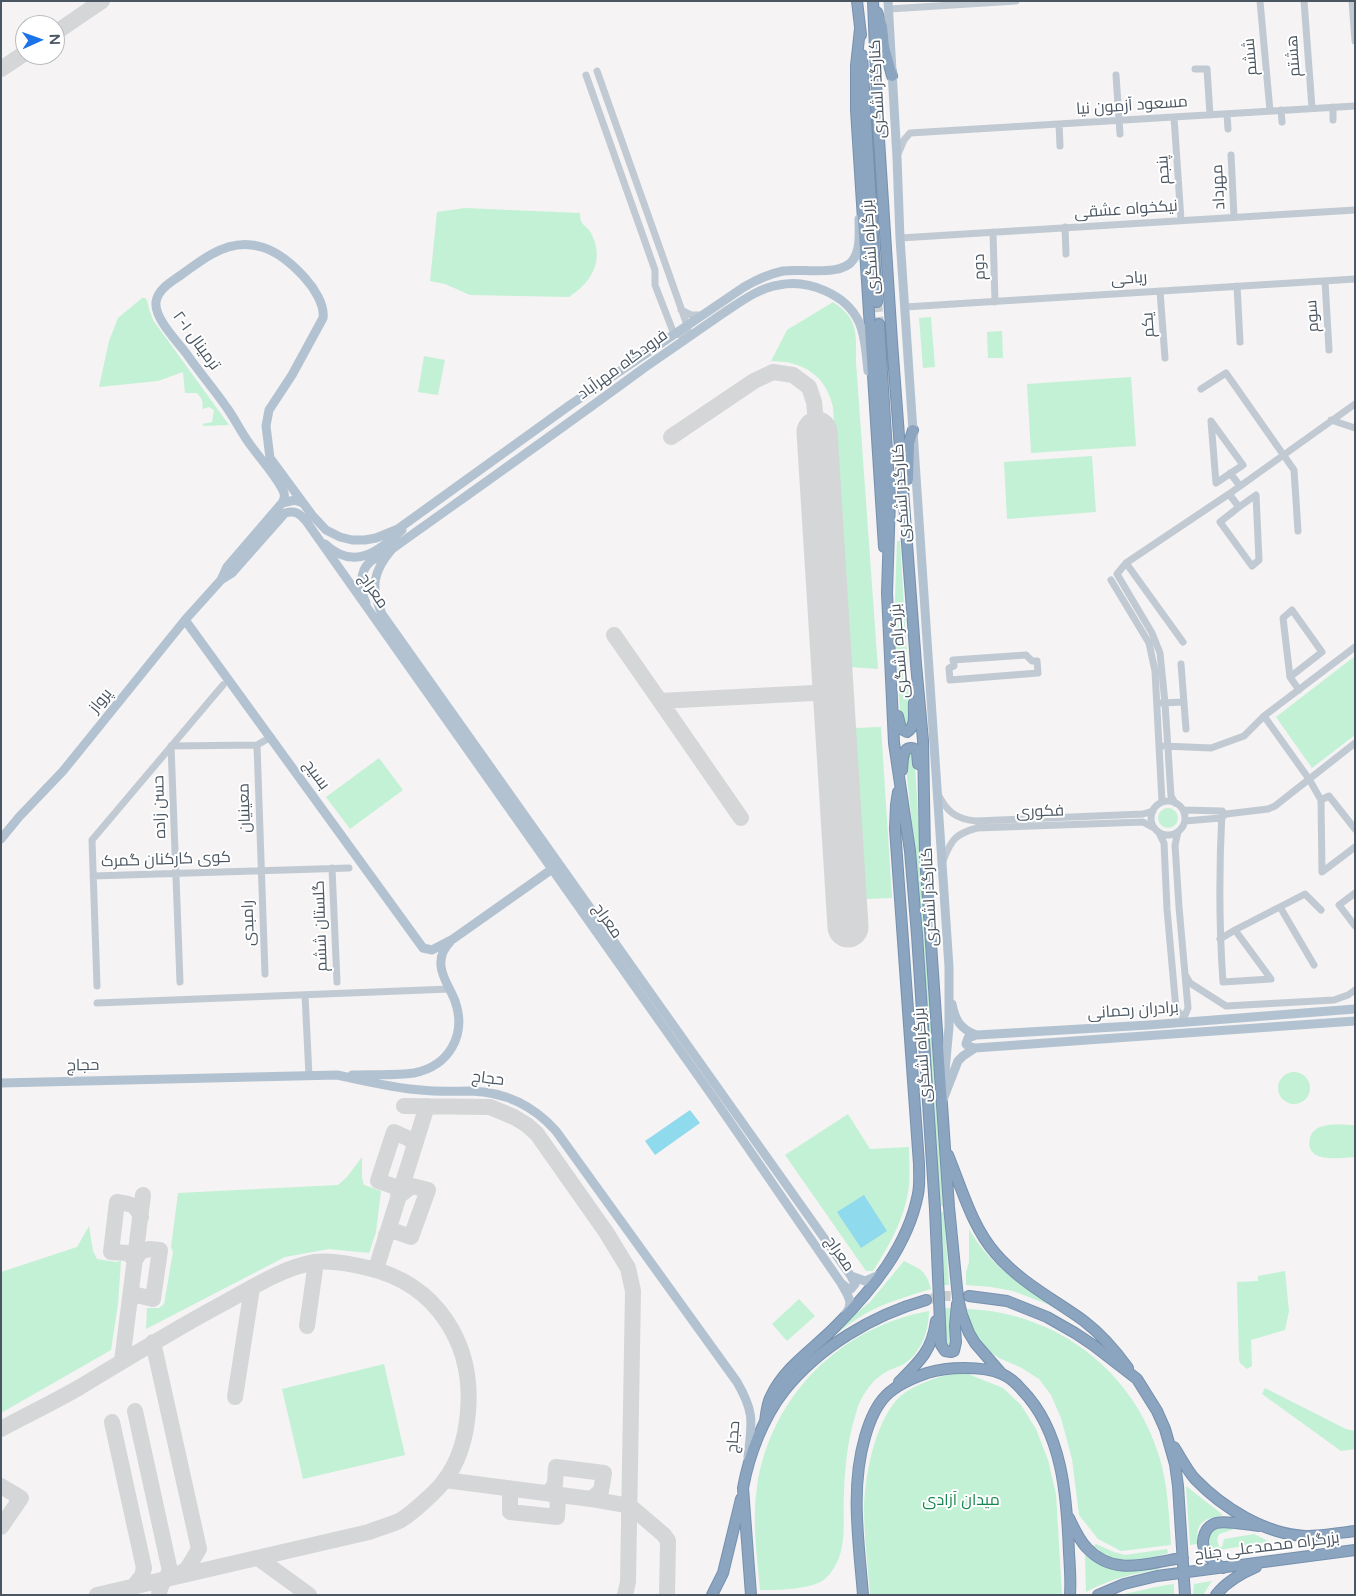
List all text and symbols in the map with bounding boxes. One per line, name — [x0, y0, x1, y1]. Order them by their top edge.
north arrow — [15, 15, 65, 65]
text: N — [46, 34, 63, 45]
street label: هشتم — [1283, 35, 1305, 77]
street label: ششم — [1240, 37, 1262, 77]
street label: کنارگذر لشکری — [866, 39, 890, 139]
street label: مسعود آزمون نیا — [1076, 93, 1188, 119]
street label: پنجم — [1153, 155, 1175, 185]
street label: مهرداد — [1208, 164, 1230, 210]
street label: نیکخواه عشقی — [1074, 197, 1178, 223]
street label: بزرگراه لشگری — [858, 199, 884, 295]
street label: دوم — [970, 253, 990, 281]
street label: ریاحی — [1110, 268, 1148, 290]
street label: سوم — [1302, 299, 1324, 333]
street label: ترمینال ۱-۲ — [168, 308, 224, 374]
street label: یکم — [1139, 312, 1159, 338]
street label: فرودگاه مهرآباد — [574, 326, 672, 404]
street label: کنارگذر لشکری — [889, 443, 915, 543]
street label: معراج — [354, 570, 392, 612]
street label: بزرگراه لشگری — [886, 603, 914, 699]
street label: پرواز — [85, 685, 117, 717]
street label: بسیج — [299, 756, 333, 794]
street label: حسن زاده — [149, 775, 171, 839]
street label: معینیان — [235, 783, 255, 833]
street label: فکوری — [1016, 802, 1064, 822]
street label: کنارگذر لشکری — [918, 847, 942, 947]
street label: کوی کارکنان گمرک — [101, 848, 231, 872]
street label: گلستان ششم — [310, 880, 332, 972]
street label: رامبدی — [239, 899, 259, 947]
street label: معراج — [588, 900, 626, 942]
street label: برادران رحمانی — [1087, 998, 1179, 1024]
street label: بزرگراه لشگری — [910, 1007, 936, 1103]
street label: حجاج — [67, 1056, 99, 1076]
street label: حجاج — [471, 1067, 505, 1091]
street label: معراج — [820, 1233, 858, 1275]
street label: حجاج — [723, 1420, 745, 1454]
park label: میدان آزادی — [922, 1491, 1000, 1511]
street label: بزرگراه محمدعلی جناح — [1193, 1529, 1341, 1565]

